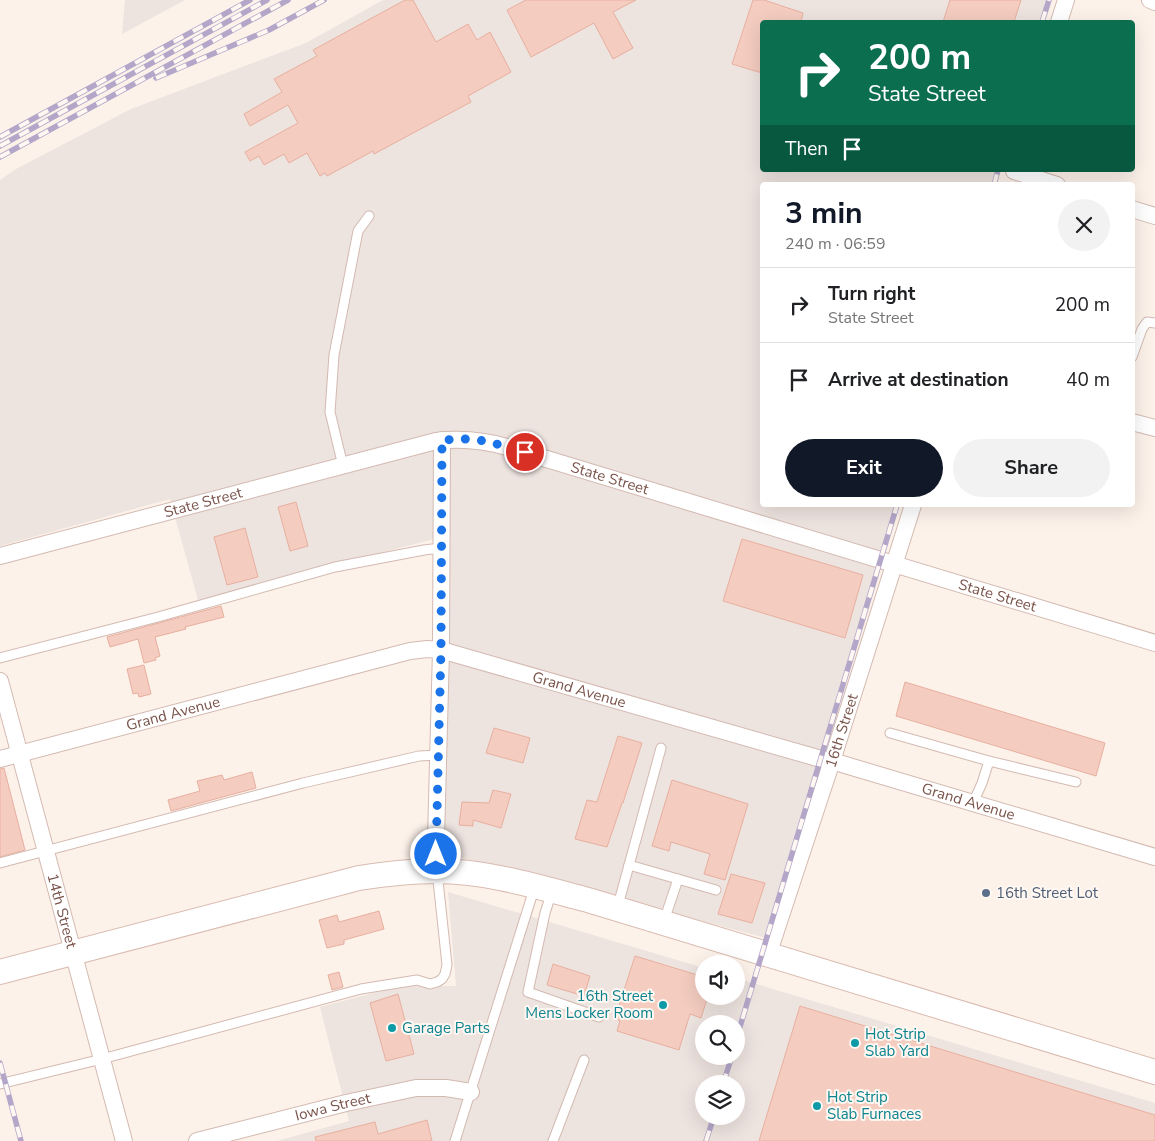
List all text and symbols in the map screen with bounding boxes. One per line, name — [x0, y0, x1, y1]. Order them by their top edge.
text: 200 m — [868, 34, 971, 81]
icon: right — [785, 40, 850, 105]
text: State Street — [868, 79, 986, 109]
icon: arrive — [838, 135, 866, 163]
text: Then — [785, 136, 828, 162]
text: 3 min — [785, 193, 863, 234]
button: close — [1058, 199, 1110, 251]
text: 240 m · 06:59 — [785, 233, 886, 255]
text: Turn right — [828, 281, 915, 307]
icon: right — [785, 291, 813, 319]
text: 200 m — [1055, 292, 1110, 318]
text: State Street — [828, 307, 914, 329]
icon: arrive — [785, 366, 813, 394]
text: Arrive at destination — [828, 367, 1009, 393]
text: 40 m — [1066, 367, 1110, 393]
pin — [504, 431, 546, 473]
icon: arrive — [511, 438, 539, 466]
button: Exit — [785, 439, 943, 497]
button: Share — [953, 439, 1110, 497]
street label: State Street — [568, 457, 652, 500]
street label: State Street — [162, 482, 245, 522]
street label: State Street — [956, 574, 1039, 617]
street label: Grand Avenue — [530, 667, 628, 713]
street label: 16th Street — [820, 690, 863, 770]
street label: Grand Avenue — [124, 691, 222, 735]
street label: Grand Avenue — [919, 778, 1018, 825]
position arrow — [409, 827, 461, 879]
street label: 14th Street — [42, 871, 82, 951]
place label: 16th Street Lot — [996, 883, 1099, 903]
marker: 16th Street Lot — [980, 887, 992, 899]
map controls — [695, 955, 745, 1125]
button: sound — [695, 955, 745, 1005]
place label: 16th Street Mens Locker Room — [525, 986, 654, 1023]
marker: 16th Street Mens Locker Room — [657, 999, 669, 1011]
button: search — [695, 1015, 745, 1065]
place label: Garage Parts — [402, 1018, 490, 1038]
marker: Garage Parts — [386, 1022, 398, 1034]
place label: Hot Strip Slab Yard — [865, 1024, 929, 1061]
marker: Hot Strip Slab Yard — [849, 1037, 861, 1049]
button: layers — [695, 1075, 745, 1125]
place label: Hot Strip Slab Furnaces — [827, 1087, 922, 1124]
street label: Iowa Street — [293, 1088, 373, 1126]
marker: Hot Strip Slab Furnaces — [811, 1100, 823, 1112]

